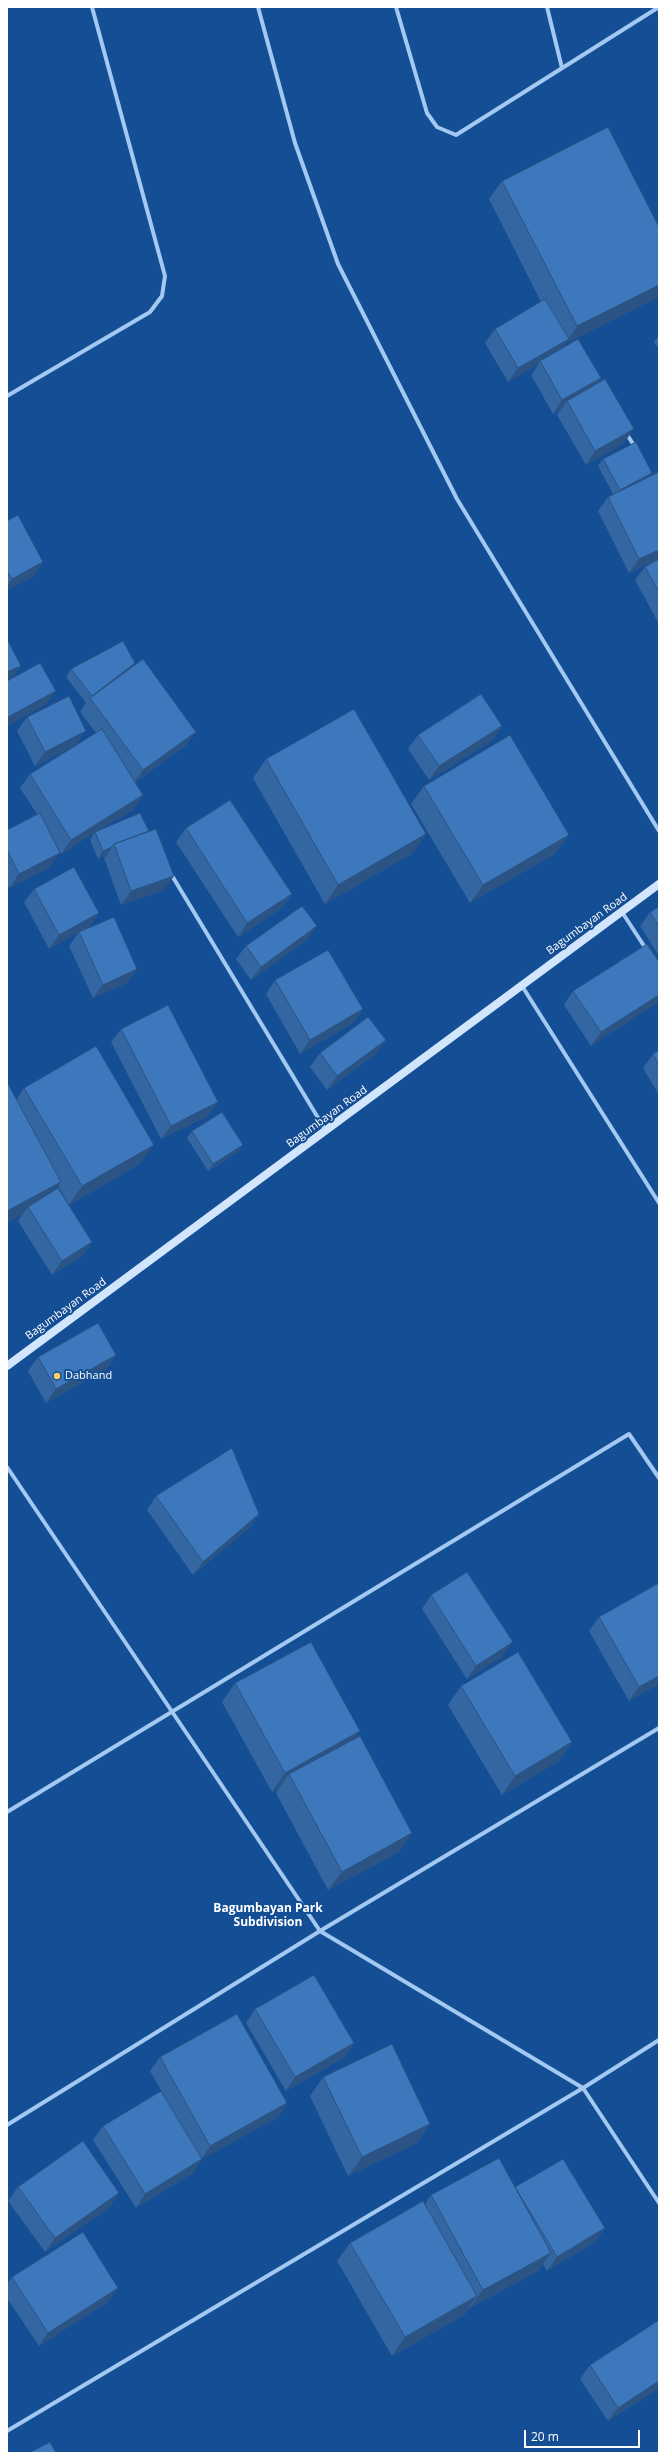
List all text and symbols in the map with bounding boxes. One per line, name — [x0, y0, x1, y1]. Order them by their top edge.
street label: Bagumbayan Road — [544, 890, 630, 958]
street label: Bagumbayan Road — [284, 1083, 370, 1151]
street label: Bagumbayan Road — [23, 1275, 109, 1343]
place label: Dabhand — [65, 1369, 112, 1383]
marker: Dabhand — [52, 1371, 62, 1381]
district label: Bagumbayan Park Subdivision — [213, 1902, 323, 1930]
scale bar — [526, 2422, 642, 2448]
text: 20 m — [531, 2428, 559, 2445]

